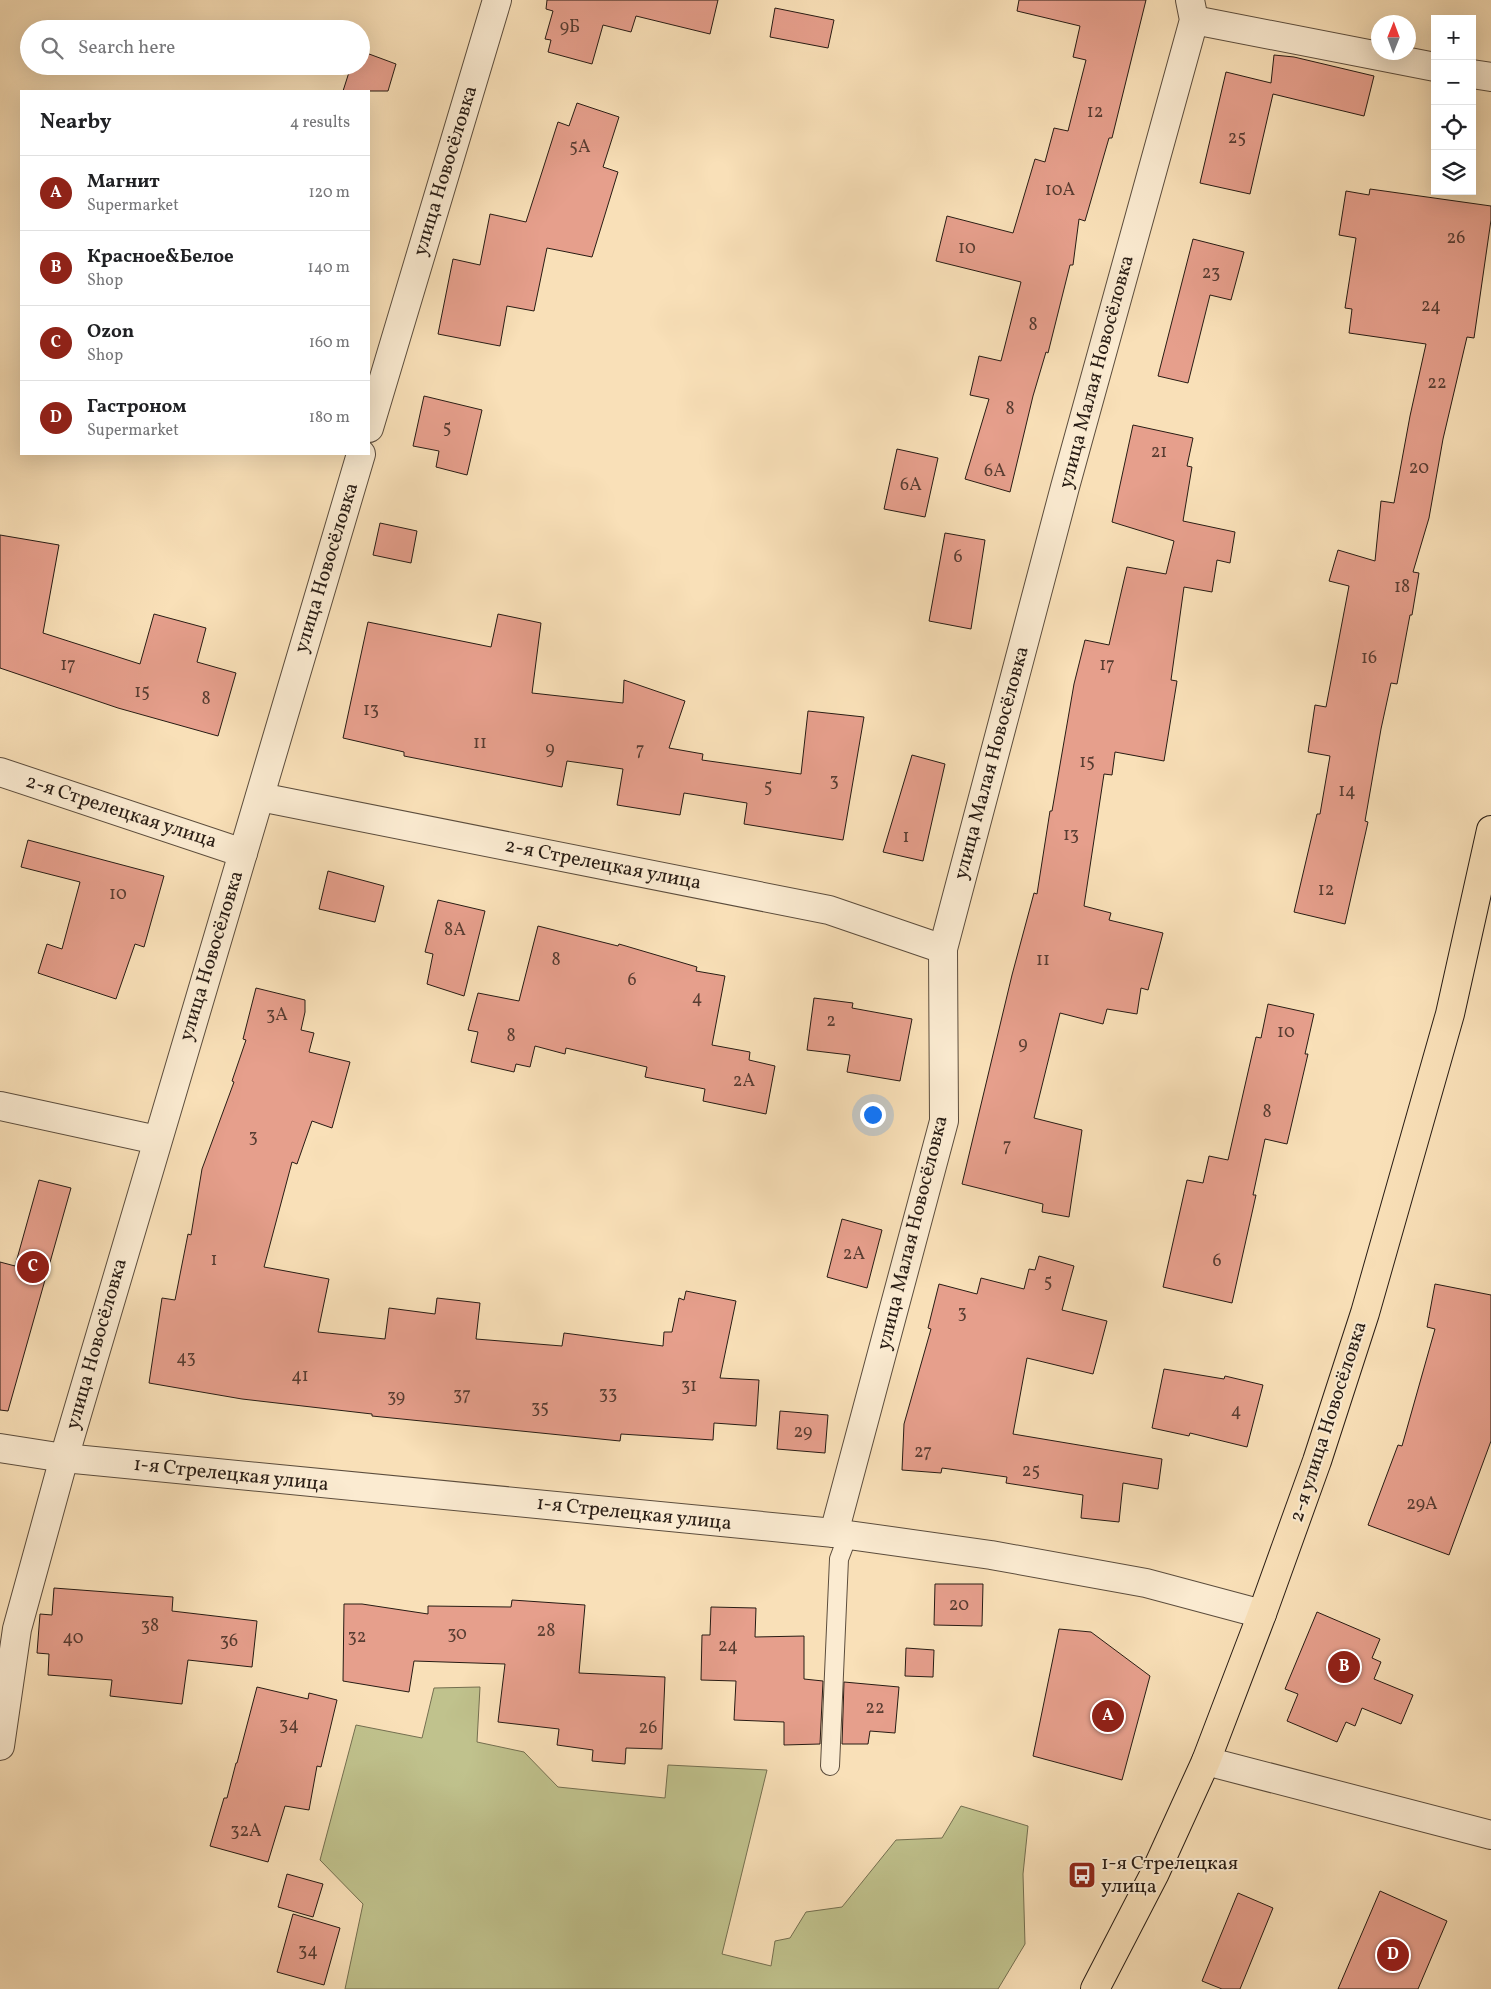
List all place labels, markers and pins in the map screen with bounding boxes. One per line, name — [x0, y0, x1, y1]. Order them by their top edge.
pin: C — [17, 1248, 49, 1286]
pin: B — [1328, 1648, 1360, 1686]
pin: A — [1092, 1697, 1124, 1735]
place label: 1-я Стрелецкая улица — [1101, 1850, 1238, 1901]
bus stop icon: 1-я Стрелецкая улица — [1067, 1860, 1097, 1890]
pin: D — [1377, 1936, 1409, 1974]

